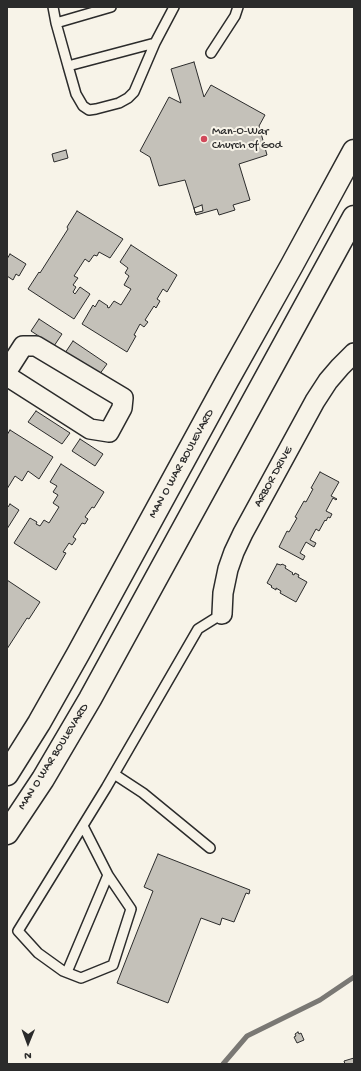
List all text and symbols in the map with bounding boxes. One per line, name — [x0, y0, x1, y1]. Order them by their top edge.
place label: Man-O-War Church of God — [212, 125, 282, 153]
marker: Man-O-War Church of God — [199, 134, 209, 144]
street label: MAN O WAR BOULEVARD — [146, 407, 218, 521]
street label: ARBOR DRIVE — [251, 444, 297, 510]
street label: MAN O WAR BOULEVARD — [15, 701, 93, 813]
north arrow — [8, 1023, 48, 1063]
text: N — [24, 1049, 31, 1061]

